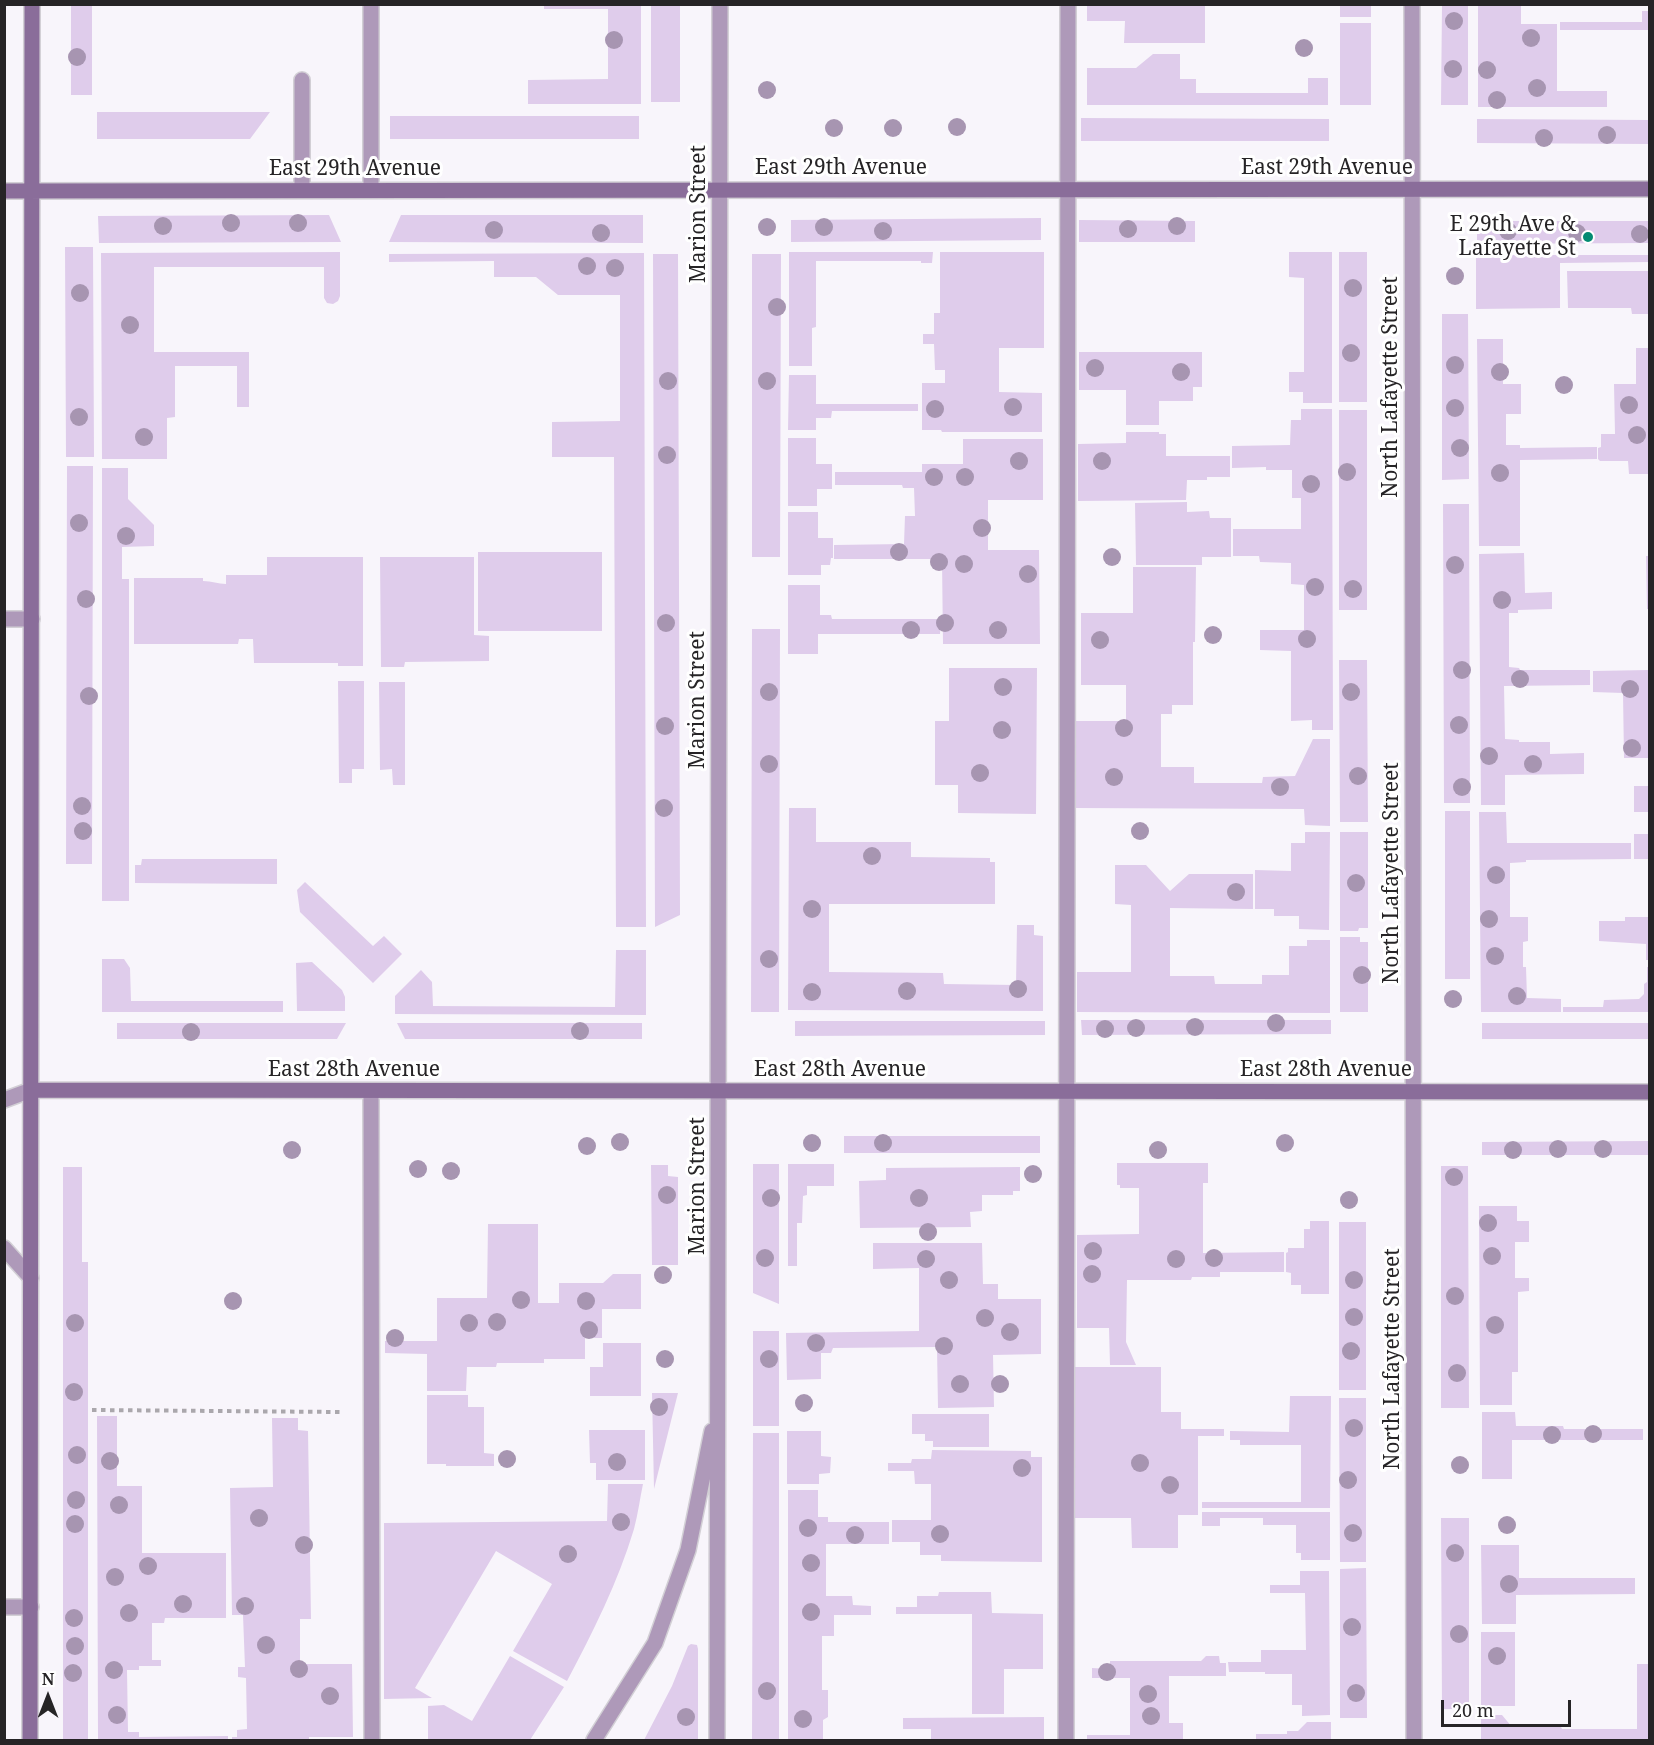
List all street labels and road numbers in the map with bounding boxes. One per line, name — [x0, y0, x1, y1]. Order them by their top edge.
street label: Marion Street — [686, 145, 712, 283]
street label: East 29th Avenue — [755, 155, 927, 181]
street label: East 29th Avenue — [1241, 155, 1413, 181]
street label: East 29th Avenue — [269, 156, 441, 182]
street label: North Lafayette Street — [1378, 276, 1404, 498]
street label: Marion Street — [685, 631, 711, 769]
street label: North Lafayette Street — [1379, 762, 1405, 984]
street label: East 28th Avenue — [268, 1057, 440, 1083]
street label: East 28th Avenue — [754, 1057, 926, 1083]
street label: East 28th Avenue — [1240, 1057, 1412, 1083]
street label: Marion Street — [685, 1117, 711, 1255]
street label: North Lafayette Street — [1380, 1248, 1406, 1470]

